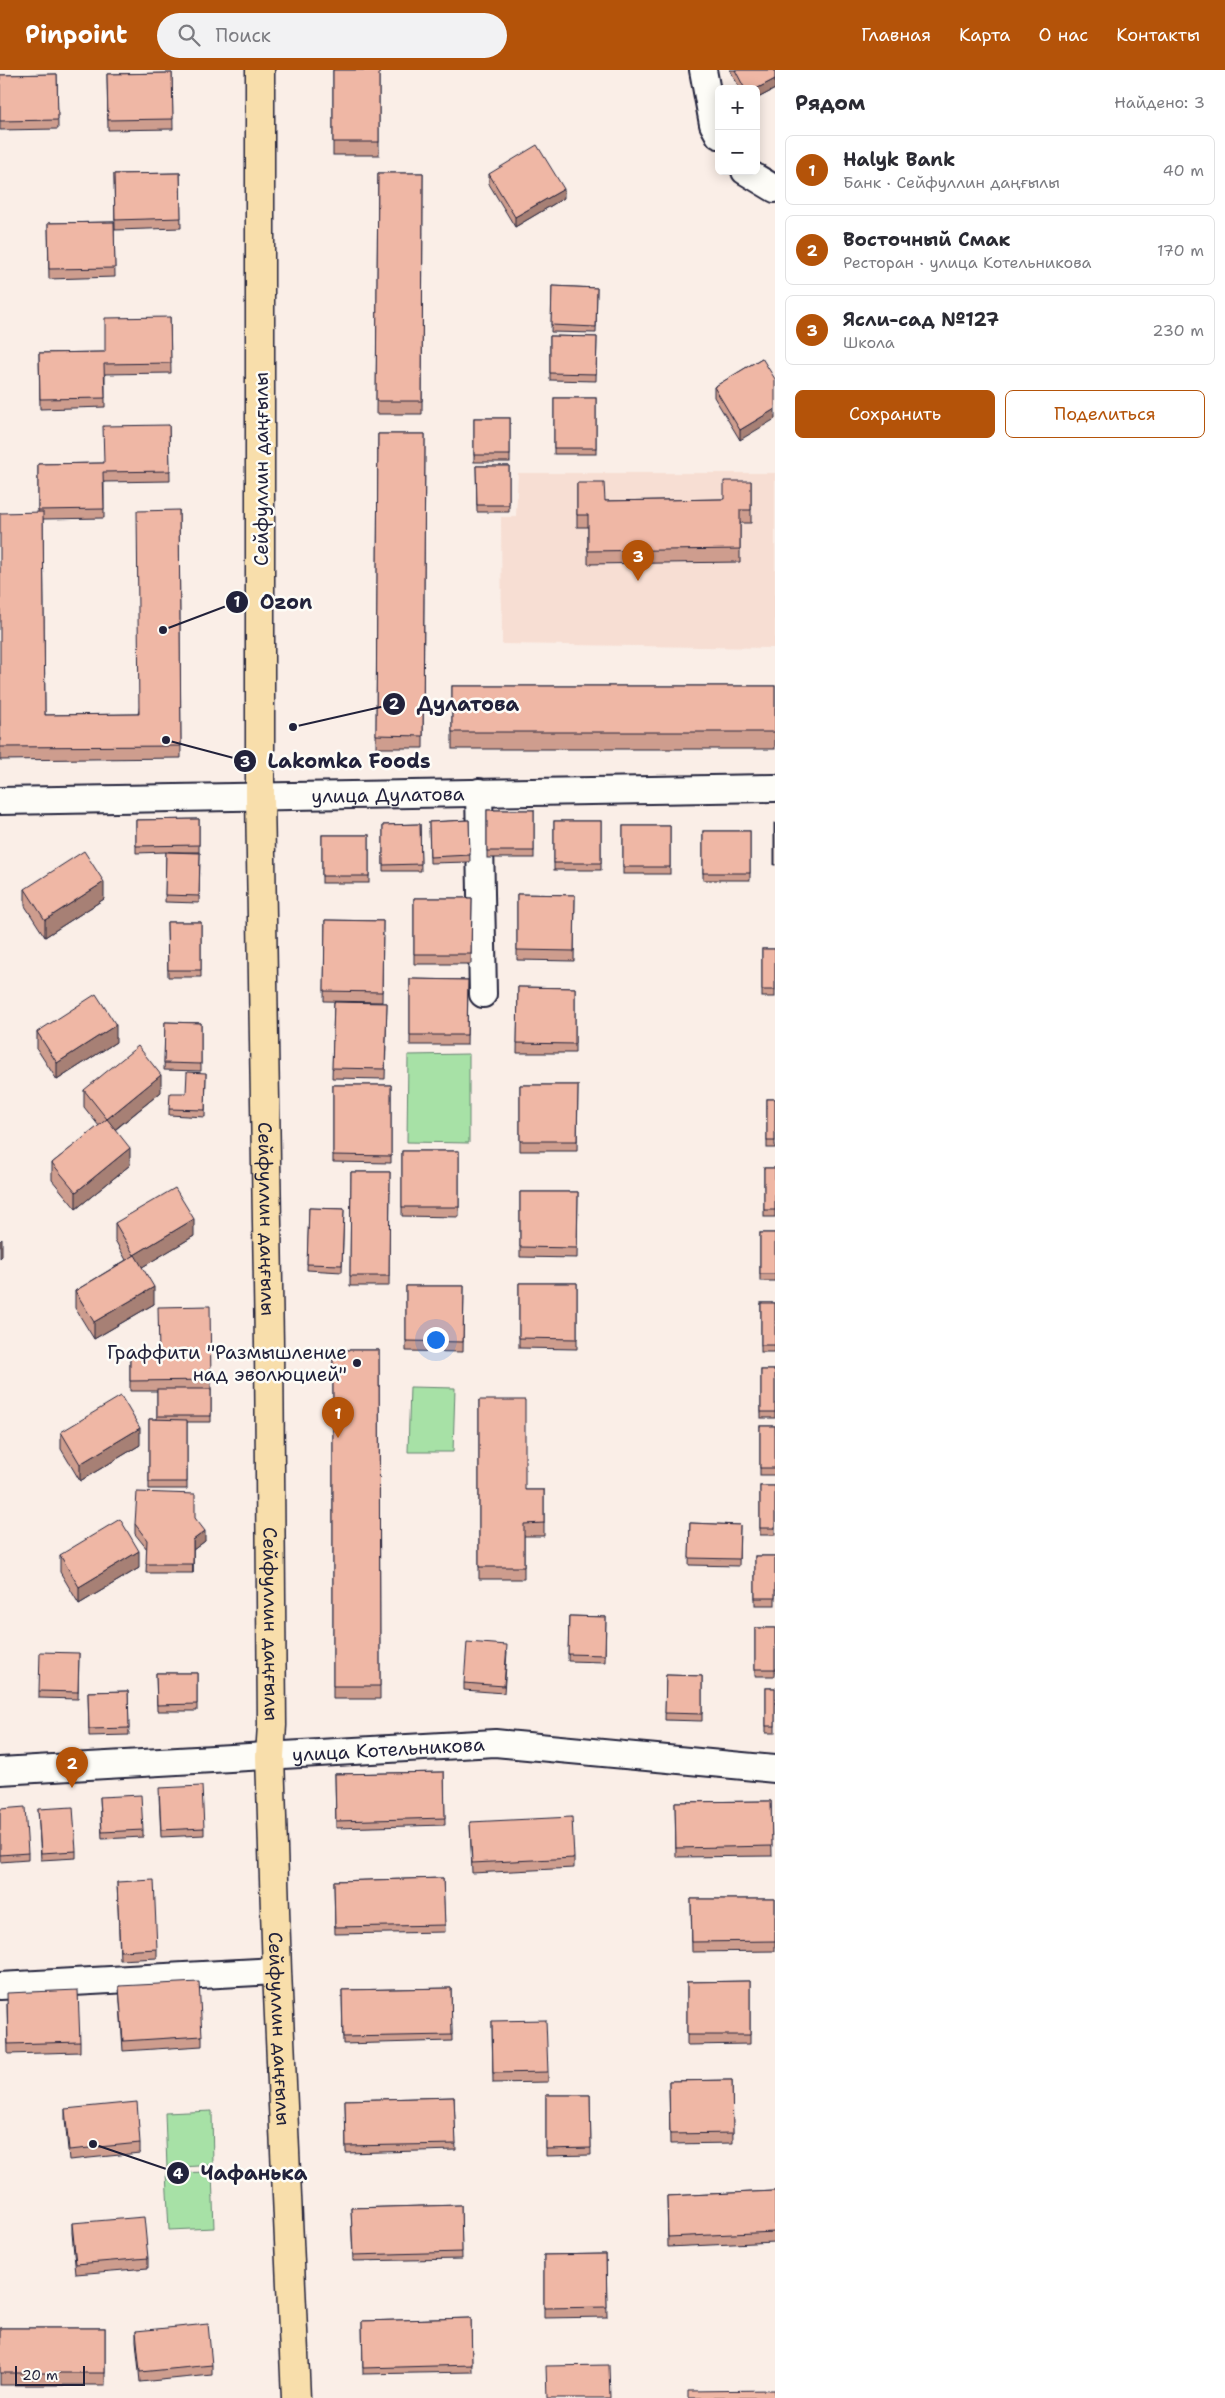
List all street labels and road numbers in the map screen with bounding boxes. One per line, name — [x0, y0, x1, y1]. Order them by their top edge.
street label: Сейфуллин даңғылы — [249, 372, 274, 566]
street label: улица Дулатова — [311, 781, 465, 808]
street label: Сейфуллин даңғылы — [253, 1122, 281, 1316]
street label: Сейфуллин даңғылы — [258, 1527, 284, 1721]
street label: улица Котельникова — [291, 1731, 485, 1767]
street label: Сейфуллин даңғылы — [263, 1931, 296, 2126]

